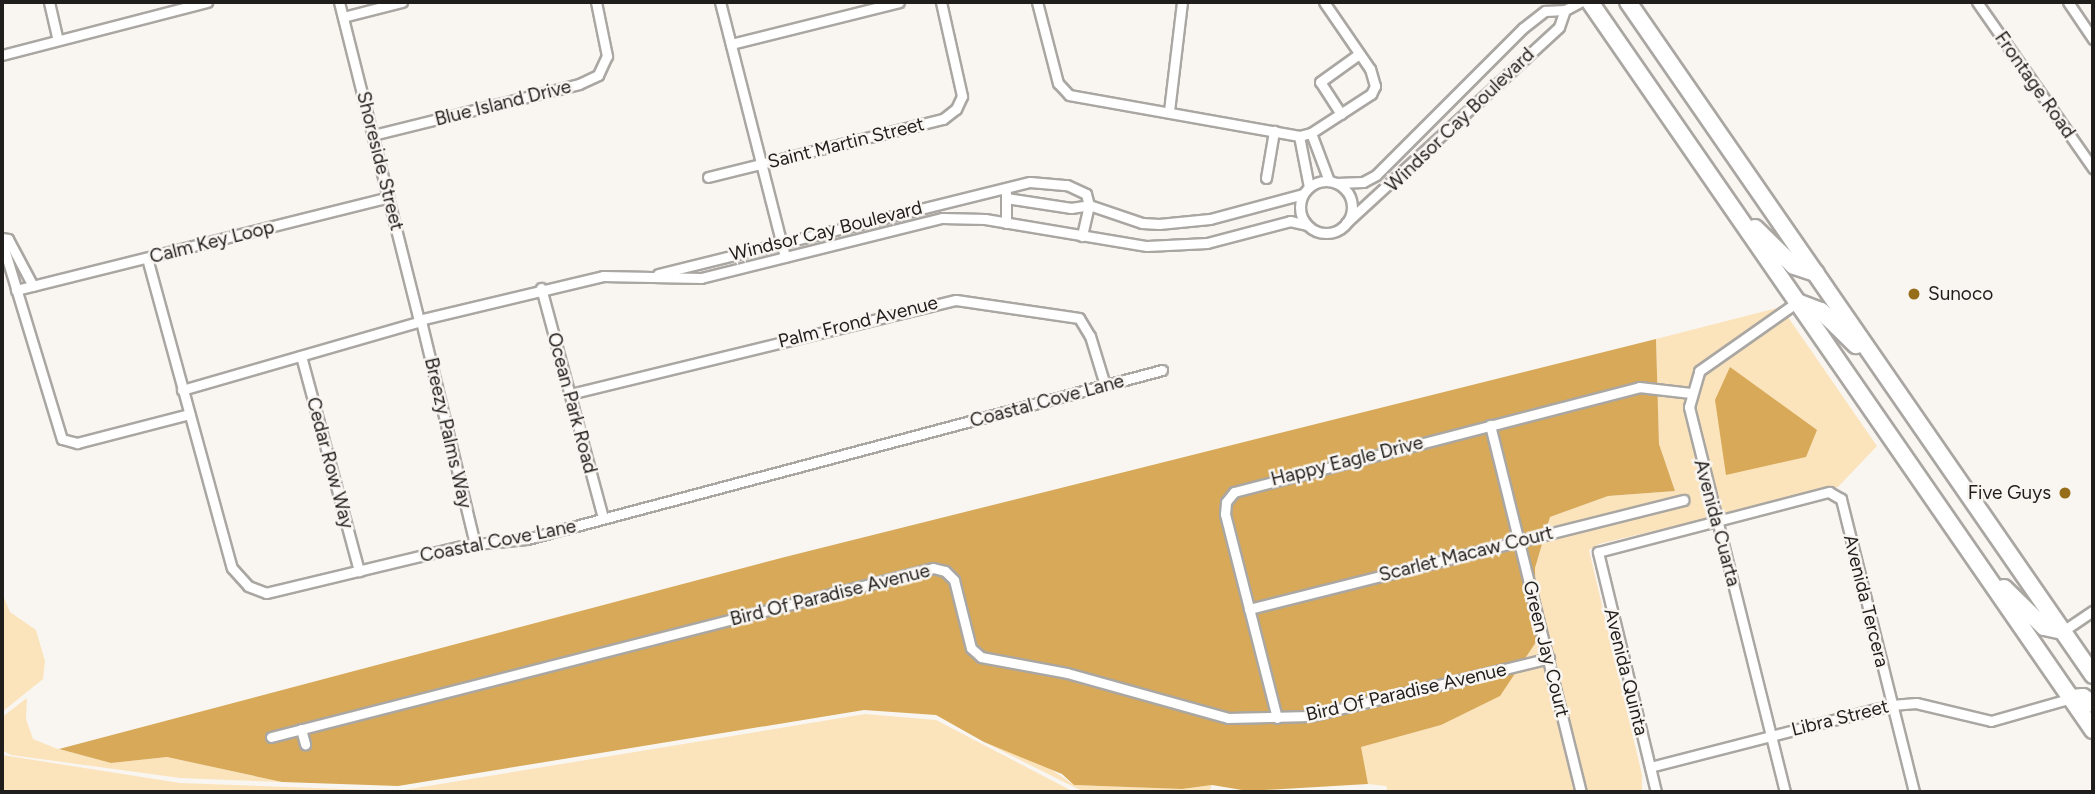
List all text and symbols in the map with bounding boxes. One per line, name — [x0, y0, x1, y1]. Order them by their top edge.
street label: Frontage Road — [1990, 27, 2080, 143]
street label: Windsor Cay Boulevard — [1381, 43, 1539, 197]
street label: Blue Island Drive — [432, 75, 574, 131]
street label: Shoreside Street — [352, 89, 408, 233]
street label: Saint Martin Street — [765, 113, 927, 173]
street label: Windsor Cay Boulevard — [727, 196, 925, 266]
street label: Calm Key Loop — [147, 215, 277, 269]
place label: Sunoco — [1928, 283, 1993, 305]
marker: Sunoco — [1906, 286, 1922, 302]
street label: Palm Frond Avenue — [776, 291, 940, 353]
street label: Ocean Park Road — [542, 330, 602, 476]
street label: Breezy Palms Way — [420, 355, 476, 511]
street label: Coastal Cove Lane — [967, 369, 1127, 433]
street label: Cedar Row Way — [301, 395, 359, 531]
street label: Happy Eagle Drive — [1268, 431, 1426, 491]
street label: Avenida Cuarta — [1689, 457, 1745, 589]
place label: Five Guys — [1968, 482, 2051, 504]
marker: Five Guys — [2057, 485, 2073, 501]
street label: Coastal Cove Lane — [418, 515, 578, 567]
street label: Scarlet Macaw Court — [1377, 521, 1555, 587]
street label: Avenida Tercera — [1838, 532, 1894, 670]
street label: Bird Of Paradise Avenue — [728, 559, 932, 631]
street label: Green Jay Court — [1518, 578, 1574, 720]
street label: Avenida Quinta — [1599, 606, 1653, 738]
street label: Bird Of Paradise Avenue — [1304, 658, 1508, 726]
street label: Libra Street — [1789, 695, 1891, 741]

